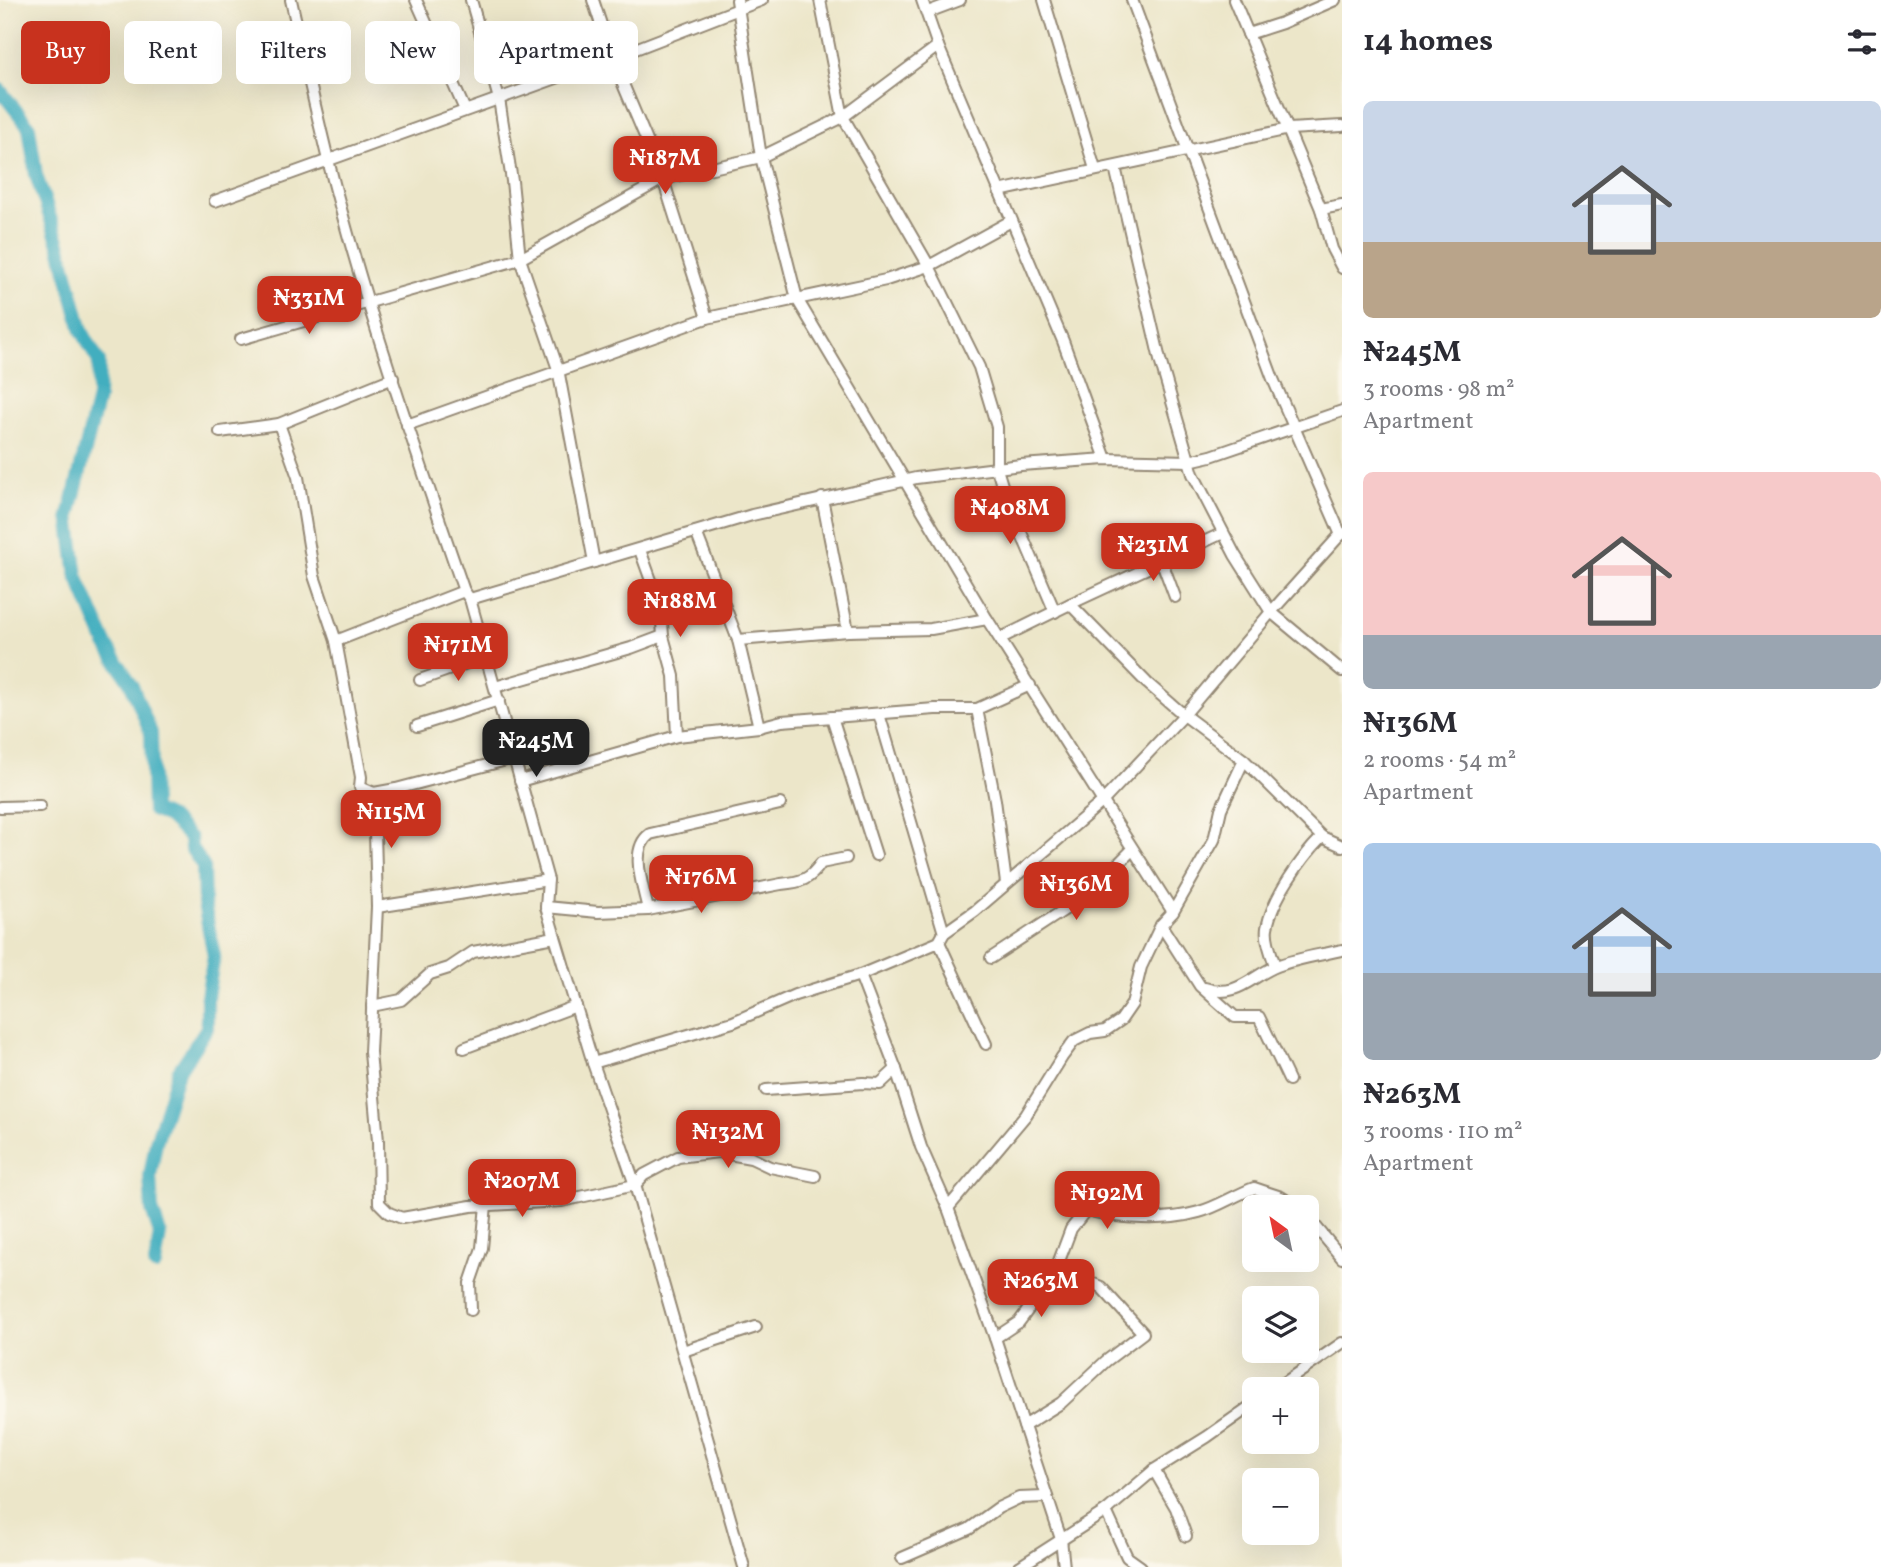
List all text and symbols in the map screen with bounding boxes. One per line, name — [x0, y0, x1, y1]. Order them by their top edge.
chip: Buy — [21, 21, 110, 84]
chip: Rent — [124, 21, 222, 84]
chip: Filters — [236, 21, 351, 84]
chip: New — [365, 21, 460, 84]
chip: Apartment — [474, 21, 638, 84]
text: 14 homes — [1363, 21, 1493, 63]
icon: filters — [1843, 23, 1881, 61]
pin: ₦187M — [616, 136, 714, 196]
text: ₦187M — [629, 143, 701, 175]
icon: home — [1559, 147, 1685, 273]
pin: ₦331M — [260, 276, 358, 336]
text: ₦331M — [273, 283, 345, 315]
text: ₦245M — [1363, 332, 1461, 374]
text: 3 rooms · 98 m² — [1363, 374, 1515, 406]
text: Apartment — [1363, 406, 1474, 438]
pin: ₦408M — [961, 486, 1059, 546]
text: ₦408M — [970, 493, 1050, 525]
icon: home — [1559, 518, 1685, 644]
pin: ₦231M — [1104, 524, 1202, 583]
text: ₦231M — [1117, 530, 1189, 562]
pin: ₦188M — [631, 580, 729, 639]
text: ₦188M — [643, 586, 717, 618]
pin: ₦171M — [409, 624, 507, 683]
text: ₦171M — [424, 630, 492, 662]
text: ₦136M — [1363, 703, 1458, 745]
pin: ₦245M — [487, 720, 585, 779]
text: ₦245M — [498, 726, 574, 758]
text: 2 rooms · 54 m² — [1363, 745, 1516, 777]
text: Apartment — [1363, 777, 1474, 809]
pin: ₦115M — [342, 790, 440, 850]
text: ₦115M — [357, 797, 425, 829]
pin: ₦176M — [652, 856, 750, 915]
text: ₦176M — [665, 862, 737, 894]
pin: ₦136M — [1027, 862, 1125, 922]
text: ₦136M — [1040, 869, 1112, 901]
icon: home — [1559, 889, 1685, 1015]
text: ₦263M — [1363, 1074, 1461, 1116]
pin: ₦132M — [679, 1110, 777, 1170]
text: 3 rooms · 110 m² — [1363, 1116, 1523, 1148]
text: ₦132M — [692, 1117, 764, 1149]
text: Apartment — [1363, 1148, 1474, 1180]
pin: ₦207M — [473, 1160, 571, 1219]
text: ₦207M — [484, 1166, 560, 1198]
pin: ₦192M — [1058, 1172, 1156, 1231]
text: ₦192M — [1071, 1178, 1143, 1210]
north arrow — [1242, 1195, 1320, 1272]
map controls — [1242, 1195, 1319, 1545]
pin: ₦263M — [992, 1260, 1090, 1319]
text: ₦263M — [1003, 1266, 1079, 1298]
button: layers — [1242, 1286, 1319, 1363]
button: + — [1242, 1377, 1319, 1454]
button: − — [1242, 1468, 1319, 1545]

